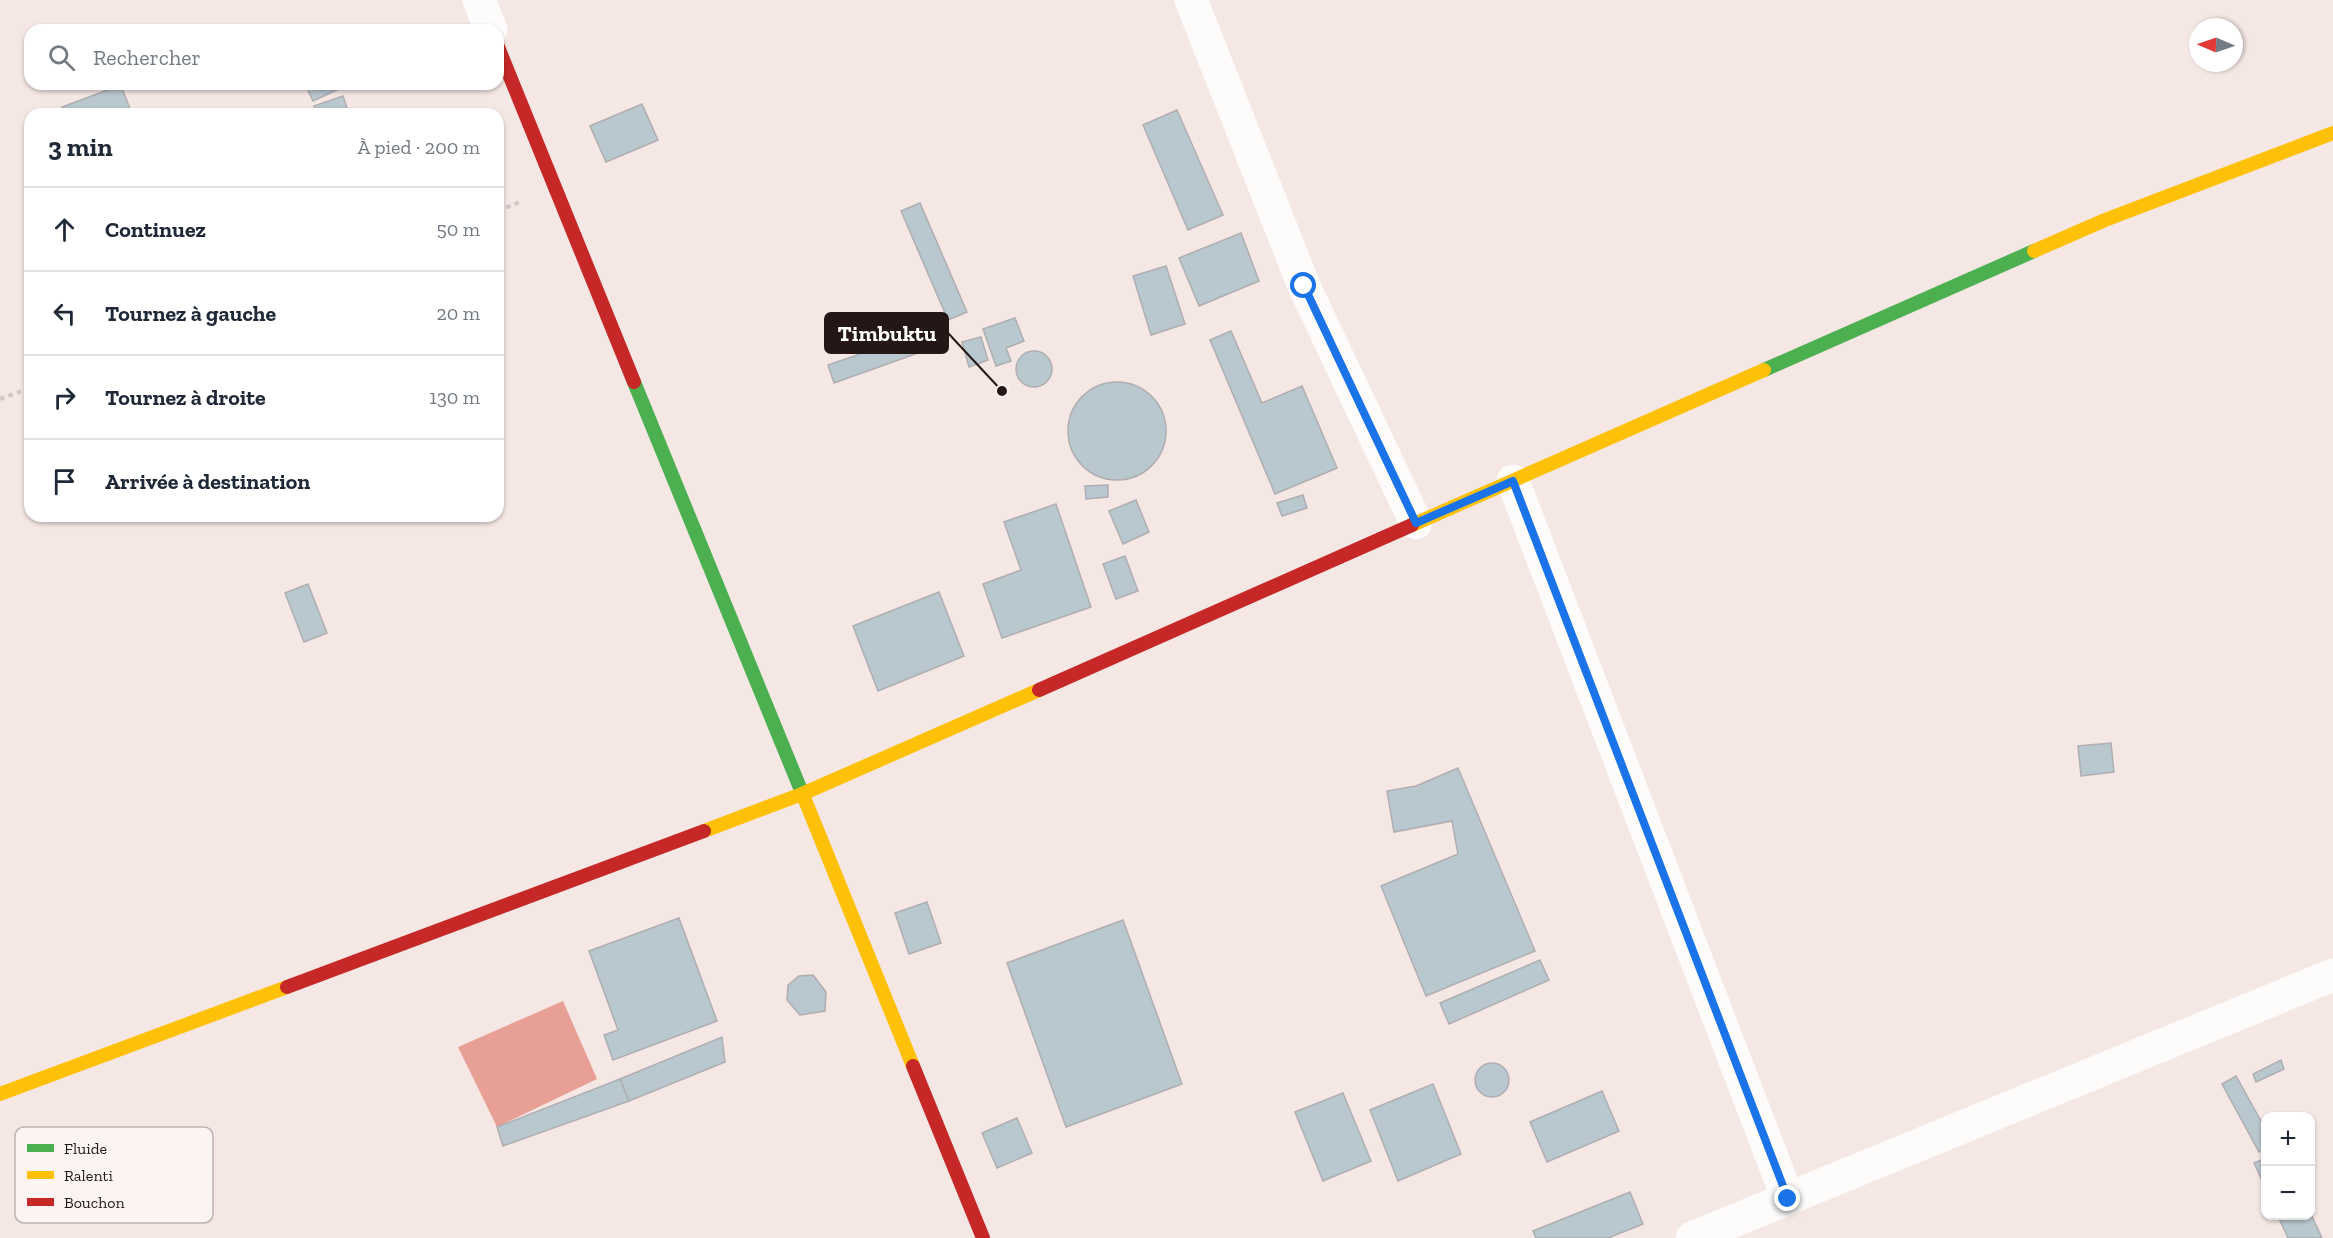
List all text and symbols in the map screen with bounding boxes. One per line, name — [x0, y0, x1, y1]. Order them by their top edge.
north arrow — [2189, 18, 2243, 72]
search box — [24, 24, 504, 90]
icon: search — [45, 41, 78, 74]
text: Rechercher — [93, 44, 201, 71]
text: 3 min — [48, 131, 113, 163]
text: À pied · 200 m — [358, 135, 480, 159]
icon: ahead — [48, 213, 81, 246]
text: Continuez — [105, 216, 206, 243]
text: 50 m — [436, 217, 480, 241]
route start — [1290, 272, 1316, 298]
icon: left — [48, 297, 81, 330]
text: Tournez à gauche — [105, 300, 276, 327]
text: 20 m — [436, 301, 480, 325]
callout: Timbuktu — [825, 313, 948, 353]
text: Timbuktu — [838, 320, 937, 347]
icon: right — [48, 381, 81, 414]
text: Tournez à droite — [105, 384, 266, 411]
text: 130 m — [429, 385, 480, 409]
icon: arrive — [48, 465, 81, 498]
text: Arrivée à destination — [105, 468, 310, 495]
map controls — [2261, 1112, 2315, 1220]
button: + — [2261, 1112, 2315, 1166]
legend — [15, 1127, 213, 1223]
text: Fluide — [64, 1139, 107, 1158]
text: Ralenti — [64, 1166, 113, 1185]
button: − — [2261, 1166, 2315, 1220]
route end — [1774, 1185, 1800, 1211]
text: Bouchon — [64, 1193, 125, 1212]

